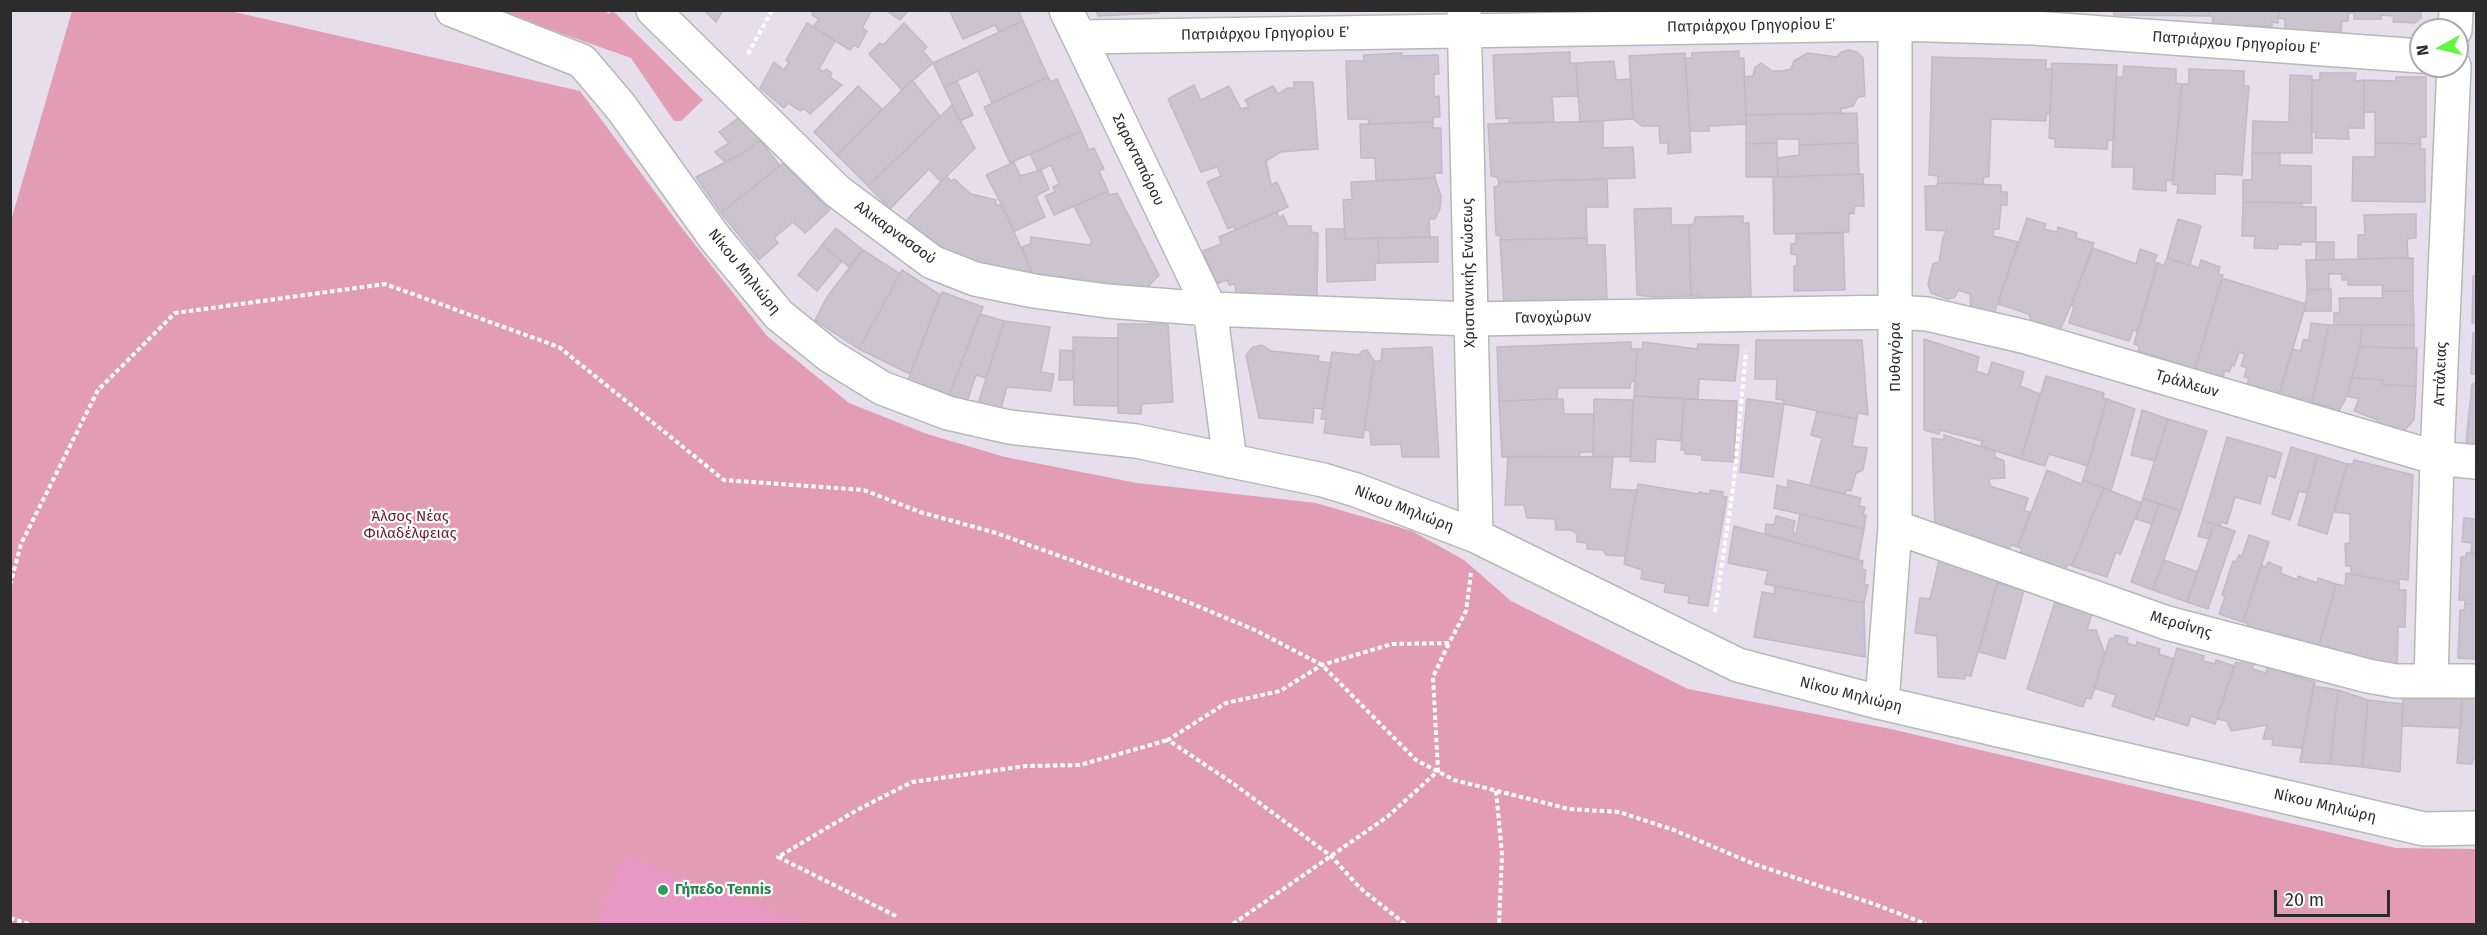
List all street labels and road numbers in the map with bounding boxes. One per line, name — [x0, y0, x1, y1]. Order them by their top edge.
street label: Πατριάρχου Γρηγορίου Ε΄ — [1667, 16, 1835, 36]
street label: Πατριάρχου Γρηγορίου Ε΄ — [1181, 24, 1349, 44]
street label: Πατριάρχου Γρηγορίου Ε΄ — [2152, 28, 2320, 58]
street label: Σαρανταπόρου — [1108, 111, 1168, 209]
street label: Αλικαρνασσού — [851, 197, 939, 269]
street label: Χριστιανικής Ενώσεως — [1459, 198, 1479, 348]
street label: Νίκου Μηλιώρη — [704, 226, 784, 318]
street label: Γανοχώρων — [1515, 308, 1591, 328]
street label: Πυθαγόρα — [1887, 322, 1905, 392]
street label: Αττάλειας — [2431, 341, 2451, 407]
street label: Τράλλεων — [2153, 366, 2221, 402]
street label: Νίκου Μηλιώρη — [1352, 482, 1456, 536]
street label: Μερσίνης — [2148, 608, 2214, 642]
street label: Νίκου Μηλιώρη — [1798, 674, 1904, 716]
street label: Νίκου Μηλιώρη — [2272, 785, 2378, 827]

